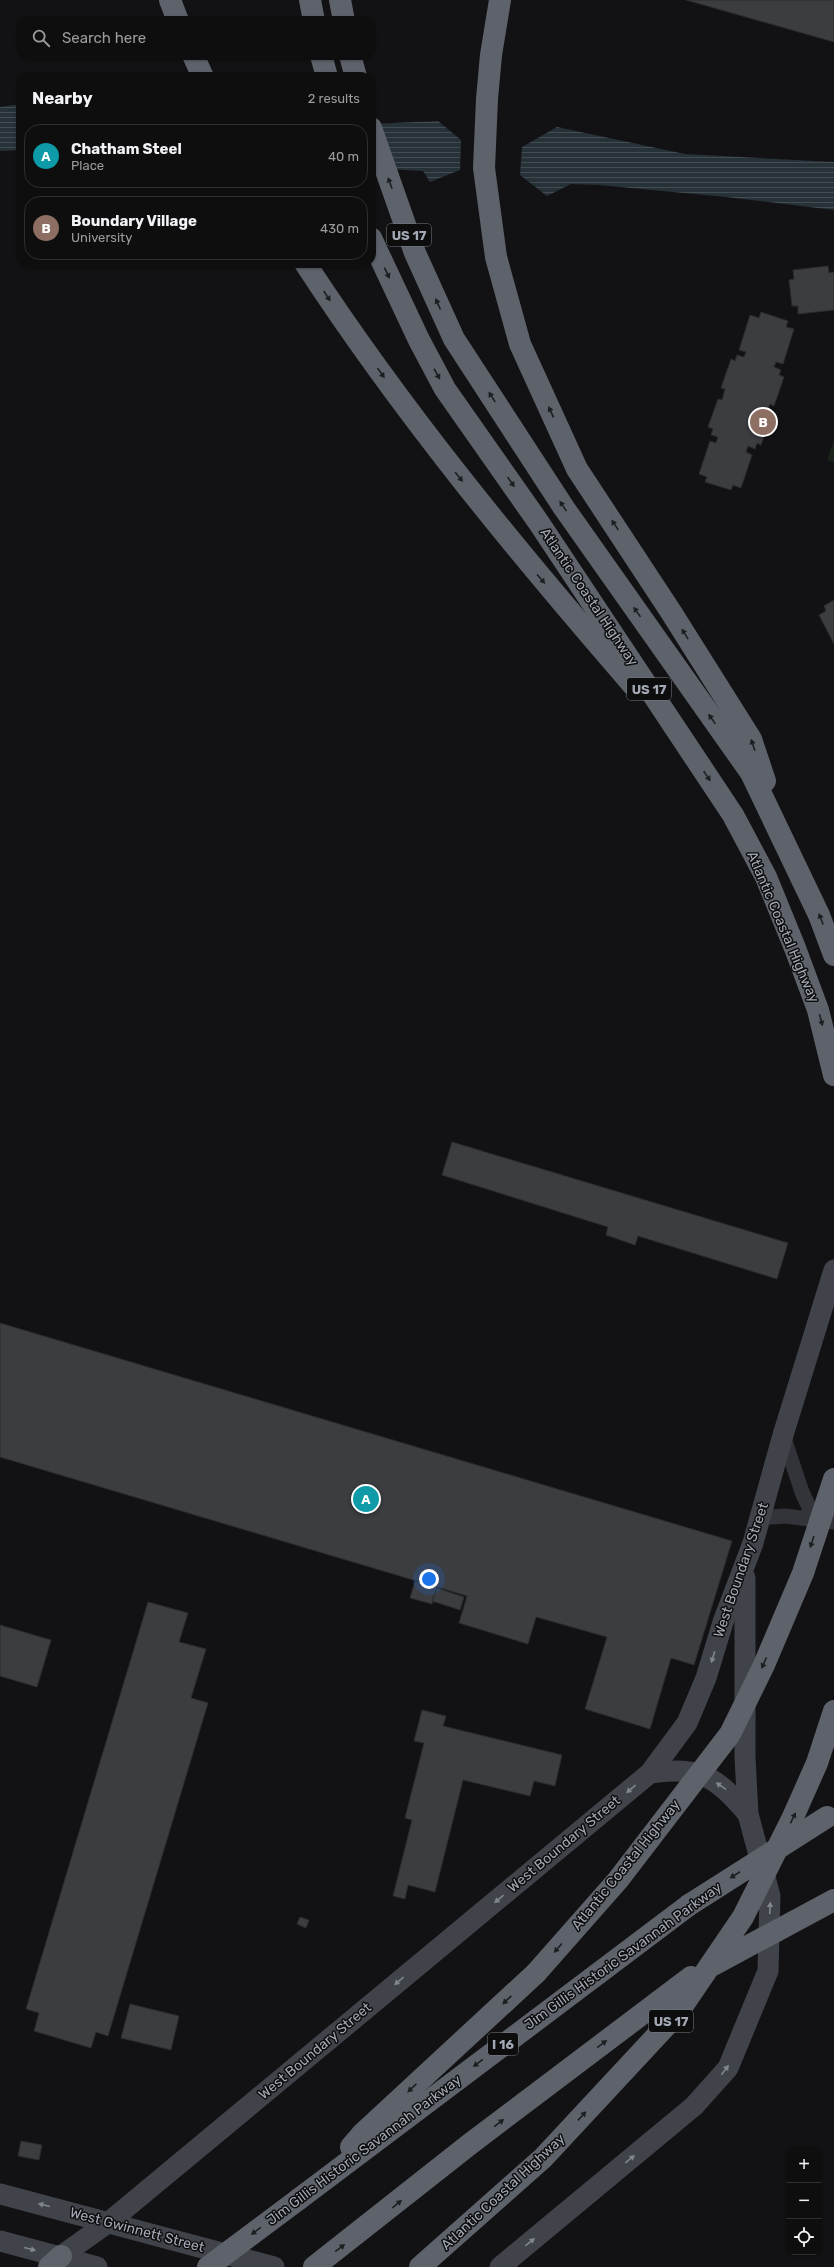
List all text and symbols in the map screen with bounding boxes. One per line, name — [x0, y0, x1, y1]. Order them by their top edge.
search box — [16, 16, 376, 60]
icon: search — [30, 27, 52, 49]
text: Search here — [62, 29, 146, 47]
text: Nearby — [32, 88, 93, 108]
text: 2 results — [308, 91, 360, 106]
text: Chatham Steel — [71, 140, 182, 158]
text: A — [41, 149, 51, 164]
text: 40 m — [328, 149, 359, 164]
text: Place — [71, 158, 104, 173]
one-way arrow — [386, 177, 392, 189]
text: Boundary Village — [71, 212, 197, 230]
text: B — [41, 221, 51, 236]
text: 430 m — [320, 221, 359, 236]
road number: US 17 — [387, 224, 431, 246]
text: University — [71, 230, 132, 245]
one-way arrow — [384, 268, 390, 279]
one-way arrow — [323, 290, 330, 302]
one-way arrow — [435, 298, 441, 309]
one-way arrow — [377, 368, 385, 378]
one-way arrow — [434, 369, 441, 380]
one-way arrow — [488, 391, 495, 403]
one-way arrow — [548, 407, 554, 418]
pin: B — [750, 407, 776, 437]
one-way arrow — [455, 472, 463, 483]
one-way arrow — [507, 477, 515, 487]
one-way arrow — [559, 500, 567, 511]
one-way arrow — [611, 520, 619, 530]
street label: Atlantic Coastal Highway — [536, 525, 642, 669]
one-way arrow — [536, 573, 545, 584]
one-way arrow — [633, 607, 641, 618]
one-way arrow — [682, 628, 689, 640]
road number: US 17 — [627, 678, 671, 700]
one-way arrow — [708, 713, 716, 724]
one-way arrow — [749, 739, 755, 751]
one-way arrow — [703, 771, 711, 781]
street label: Atlantic Coastal Highway — [743, 849, 823, 1005]
one-way arrow — [817, 912, 823, 924]
one-way arrow — [818, 1014, 824, 1026]
pin: A — [353, 1484, 379, 1514]
street label: West Boundary Street — [710, 1500, 772, 1640]
one-way arrow — [809, 1537, 815, 1549]
your location — [419, 1569, 439, 1589]
one-way arrow — [710, 1651, 716, 1663]
one-way arrow — [761, 1657, 767, 1668]
one-way arrow — [716, 1782, 726, 1790]
one-way arrow — [626, 1784, 636, 1793]
street label: West Boundary Street — [504, 1792, 624, 1896]
street label: Atlantic Coastal Highway — [568, 1796, 684, 1934]
one-way arrow — [790, 1812, 796, 1824]
one-way arrow — [730, 1872, 741, 1879]
street label: Jim Gillis Historic Savannah Parkway — [521, 1879, 725, 2033]
one-way arrow — [493, 1894, 504, 1903]
one-way arrow — [767, 1901, 773, 1914]
one-way arrow — [553, 1943, 562, 1954]
one-way arrow — [393, 1977, 404, 1986]
one-way arrow — [502, 1995, 513, 2004]
street label: West Boundary Street — [255, 1999, 375, 2103]
road number: US 17 — [649, 2010, 693, 2032]
road number: I 16 — [488, 2033, 518, 2055]
one-way arrow — [597, 2040, 608, 2049]
one-way arrow — [473, 2059, 484, 2067]
one-way arrow — [720, 2065, 729, 2076]
street label: Jim Gillis Historic Savannah Parkway — [263, 2071, 465, 2229]
one-way arrow — [407, 2083, 417, 2092]
one-way arrow — [577, 2112, 586, 2121]
one-way arrow — [493, 2119, 504, 2127]
street label: Atlantic Coastal Highway — [438, 2130, 569, 2254]
map controls — [786, 2147, 822, 2255]
button: + — [786, 2147, 822, 2183]
one-way arrow — [625, 2154, 636, 2163]
button: − — [786, 2183, 822, 2219]
one-way arrow — [391, 2199, 402, 2208]
one-way arrow — [37, 2202, 49, 2208]
street label: West Gwinnett Street — [68, 2204, 207, 2256]
button: locate — [786, 2219, 822, 2255]
one-way arrow — [251, 2227, 262, 2235]
one-way arrow — [524, 2237, 535, 2246]
one-way arrow — [335, 2243, 346, 2252]
one-way arrow — [24, 2246, 37, 2252]

